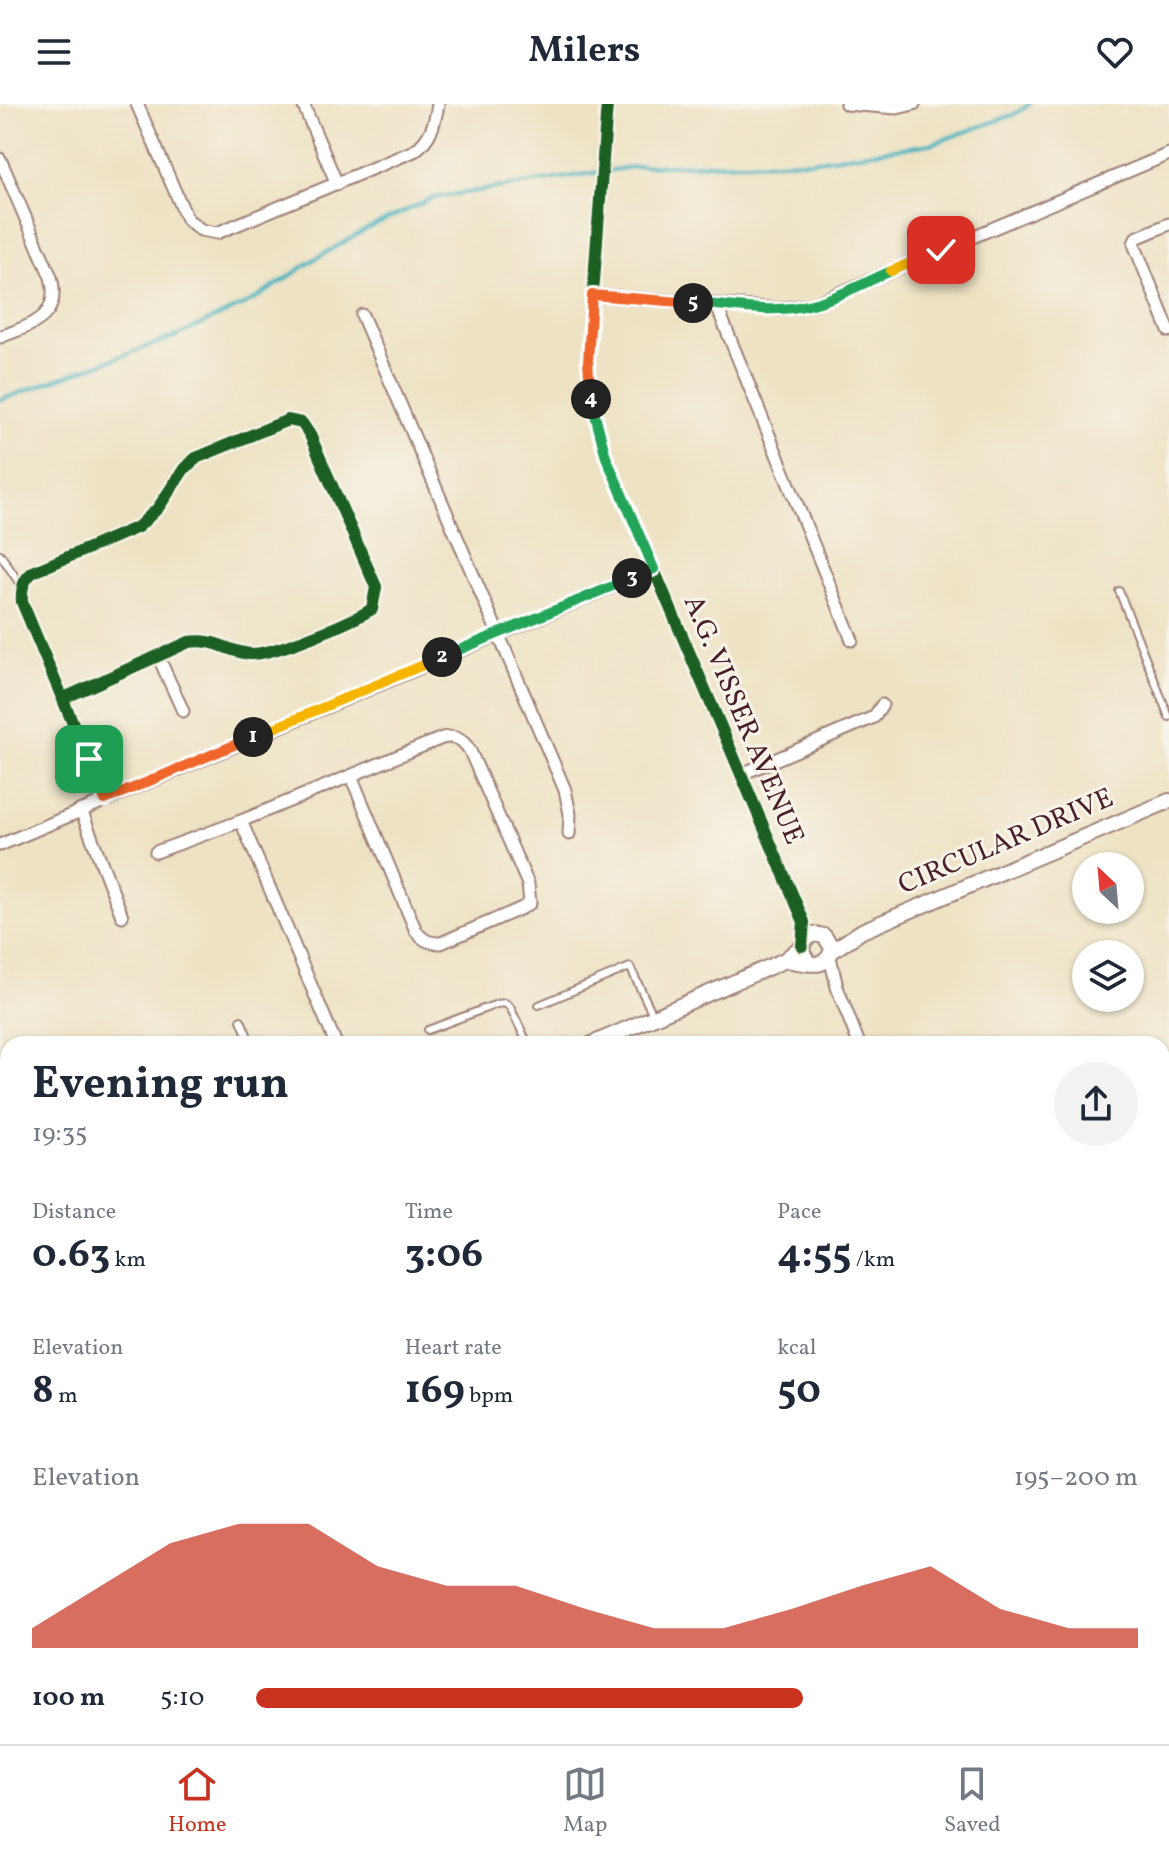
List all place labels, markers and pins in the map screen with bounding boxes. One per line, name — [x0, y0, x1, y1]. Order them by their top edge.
pin — [907, 216, 975, 284]
pin: 5 — [673, 283, 713, 323]
pin: 4 — [571, 379, 611, 419]
pin: 3 — [612, 558, 652, 598]
pin: 2 — [422, 637, 462, 677]
pin: 1 — [233, 717, 273, 757]
pin — [55, 725, 123, 793]

